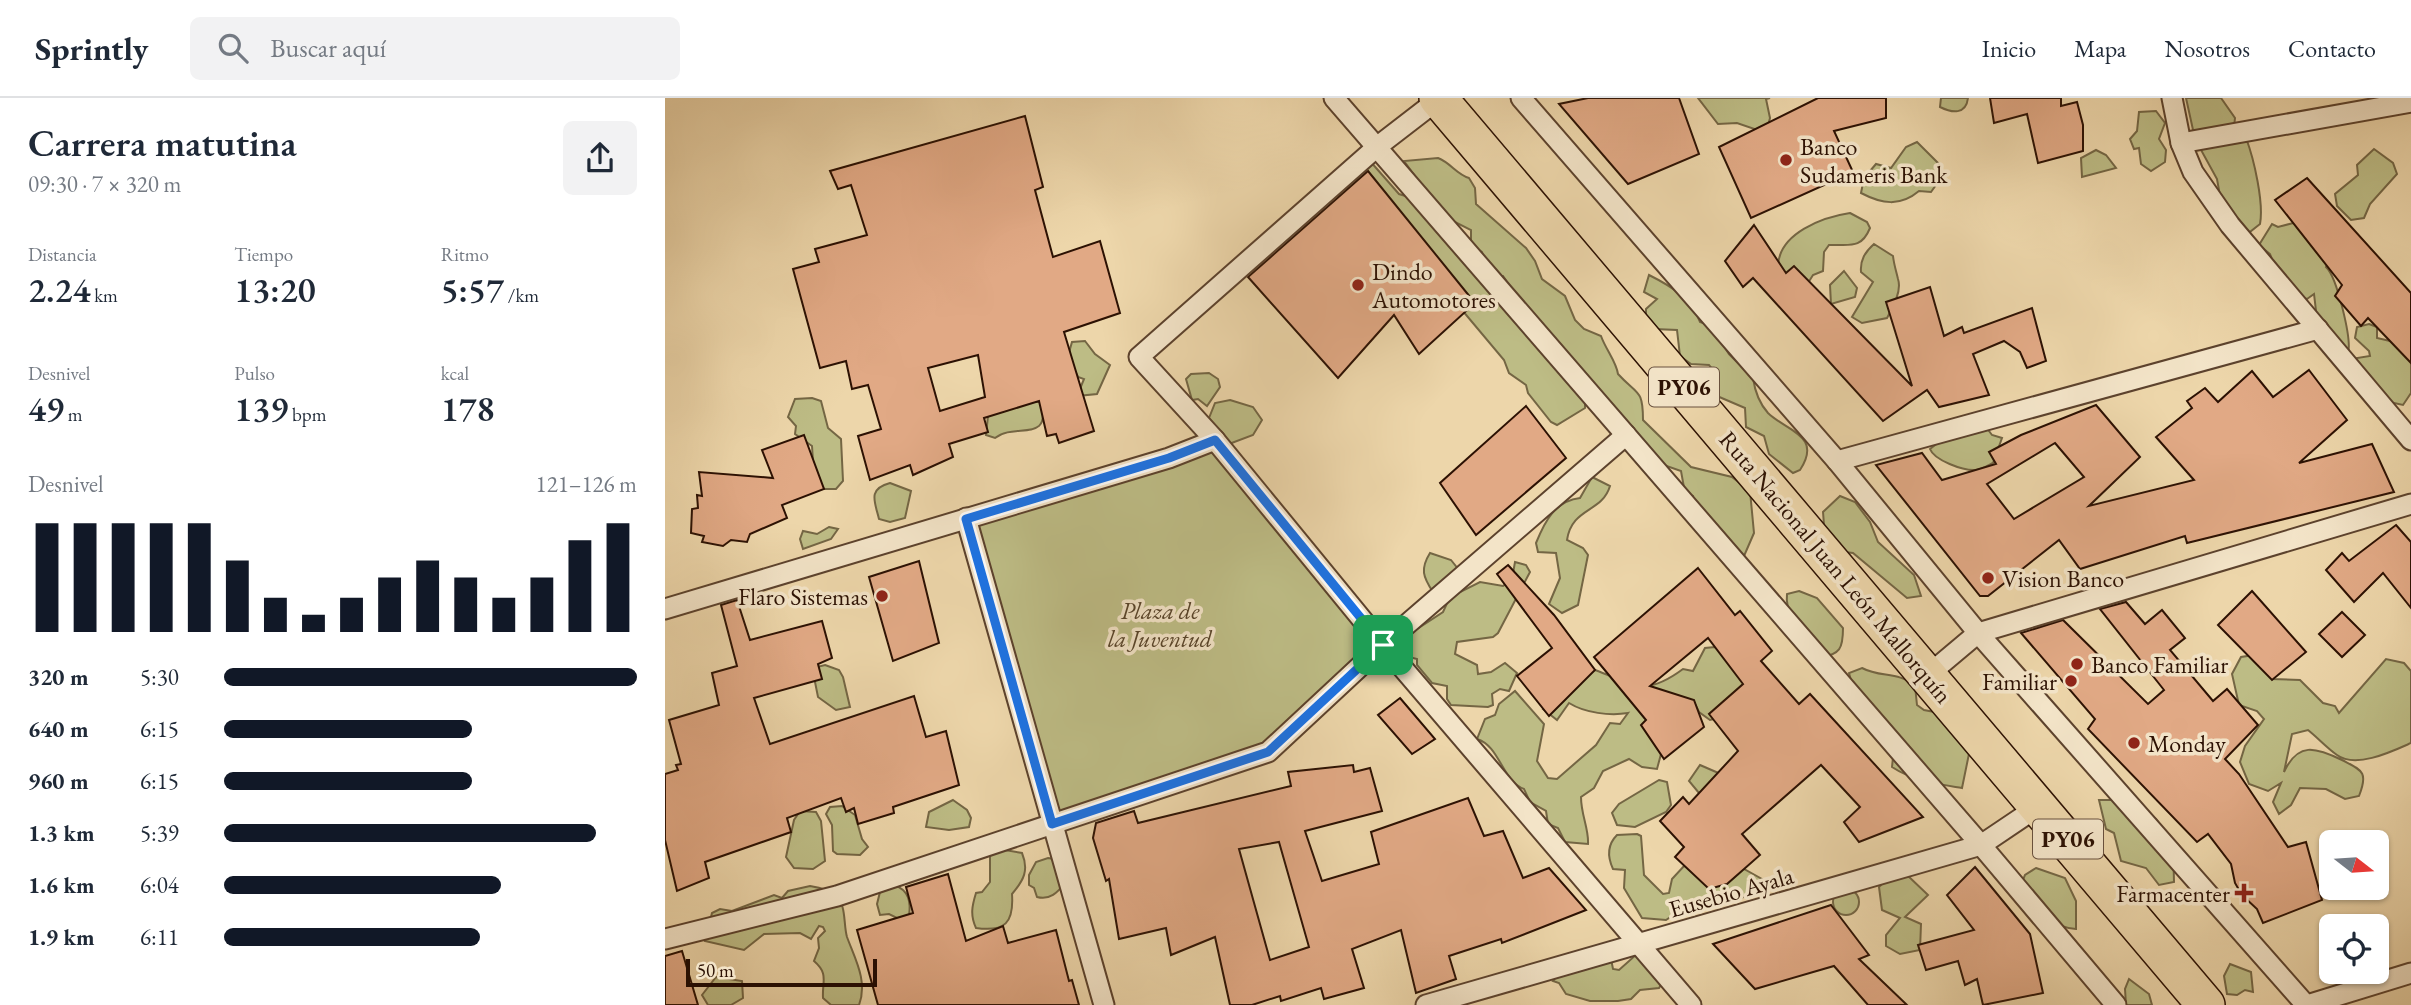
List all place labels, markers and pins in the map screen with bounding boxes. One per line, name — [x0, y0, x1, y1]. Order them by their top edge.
place label: Banco Sudameris Bank — [1800, 131, 1948, 190]
marker: Banco Sudameris Bank — [1778, 152, 1794, 168]
place label: Dindo Automotores — [1371, 256, 1496, 315]
marker: Dindo Automotores — [1350, 277, 1366, 293]
place label: Vision Banco — [2002, 563, 2124, 594]
marker: Vision Banco — [1980, 570, 1996, 586]
place label: Flaro Sistemas — [738, 581, 868, 612]
marker: Flaro Sistemas — [874, 588, 890, 604]
pin — [1353, 615, 1413, 675]
place label: Banco Familiar — [2091, 649, 2228, 680]
marker: Banco Familiar — [2069, 656, 2085, 672]
place label: Familiar — [1982, 666, 2057, 697]
marker: Familiar — [2063, 673, 2079, 689]
place label: Monday — [2148, 728, 2226, 759]
marker: Monday — [2126, 735, 2142, 751]
place label: Farmacenter — [2116, 878, 2230, 909]
marker: Farmacenter — [2236, 885, 2252, 901]

